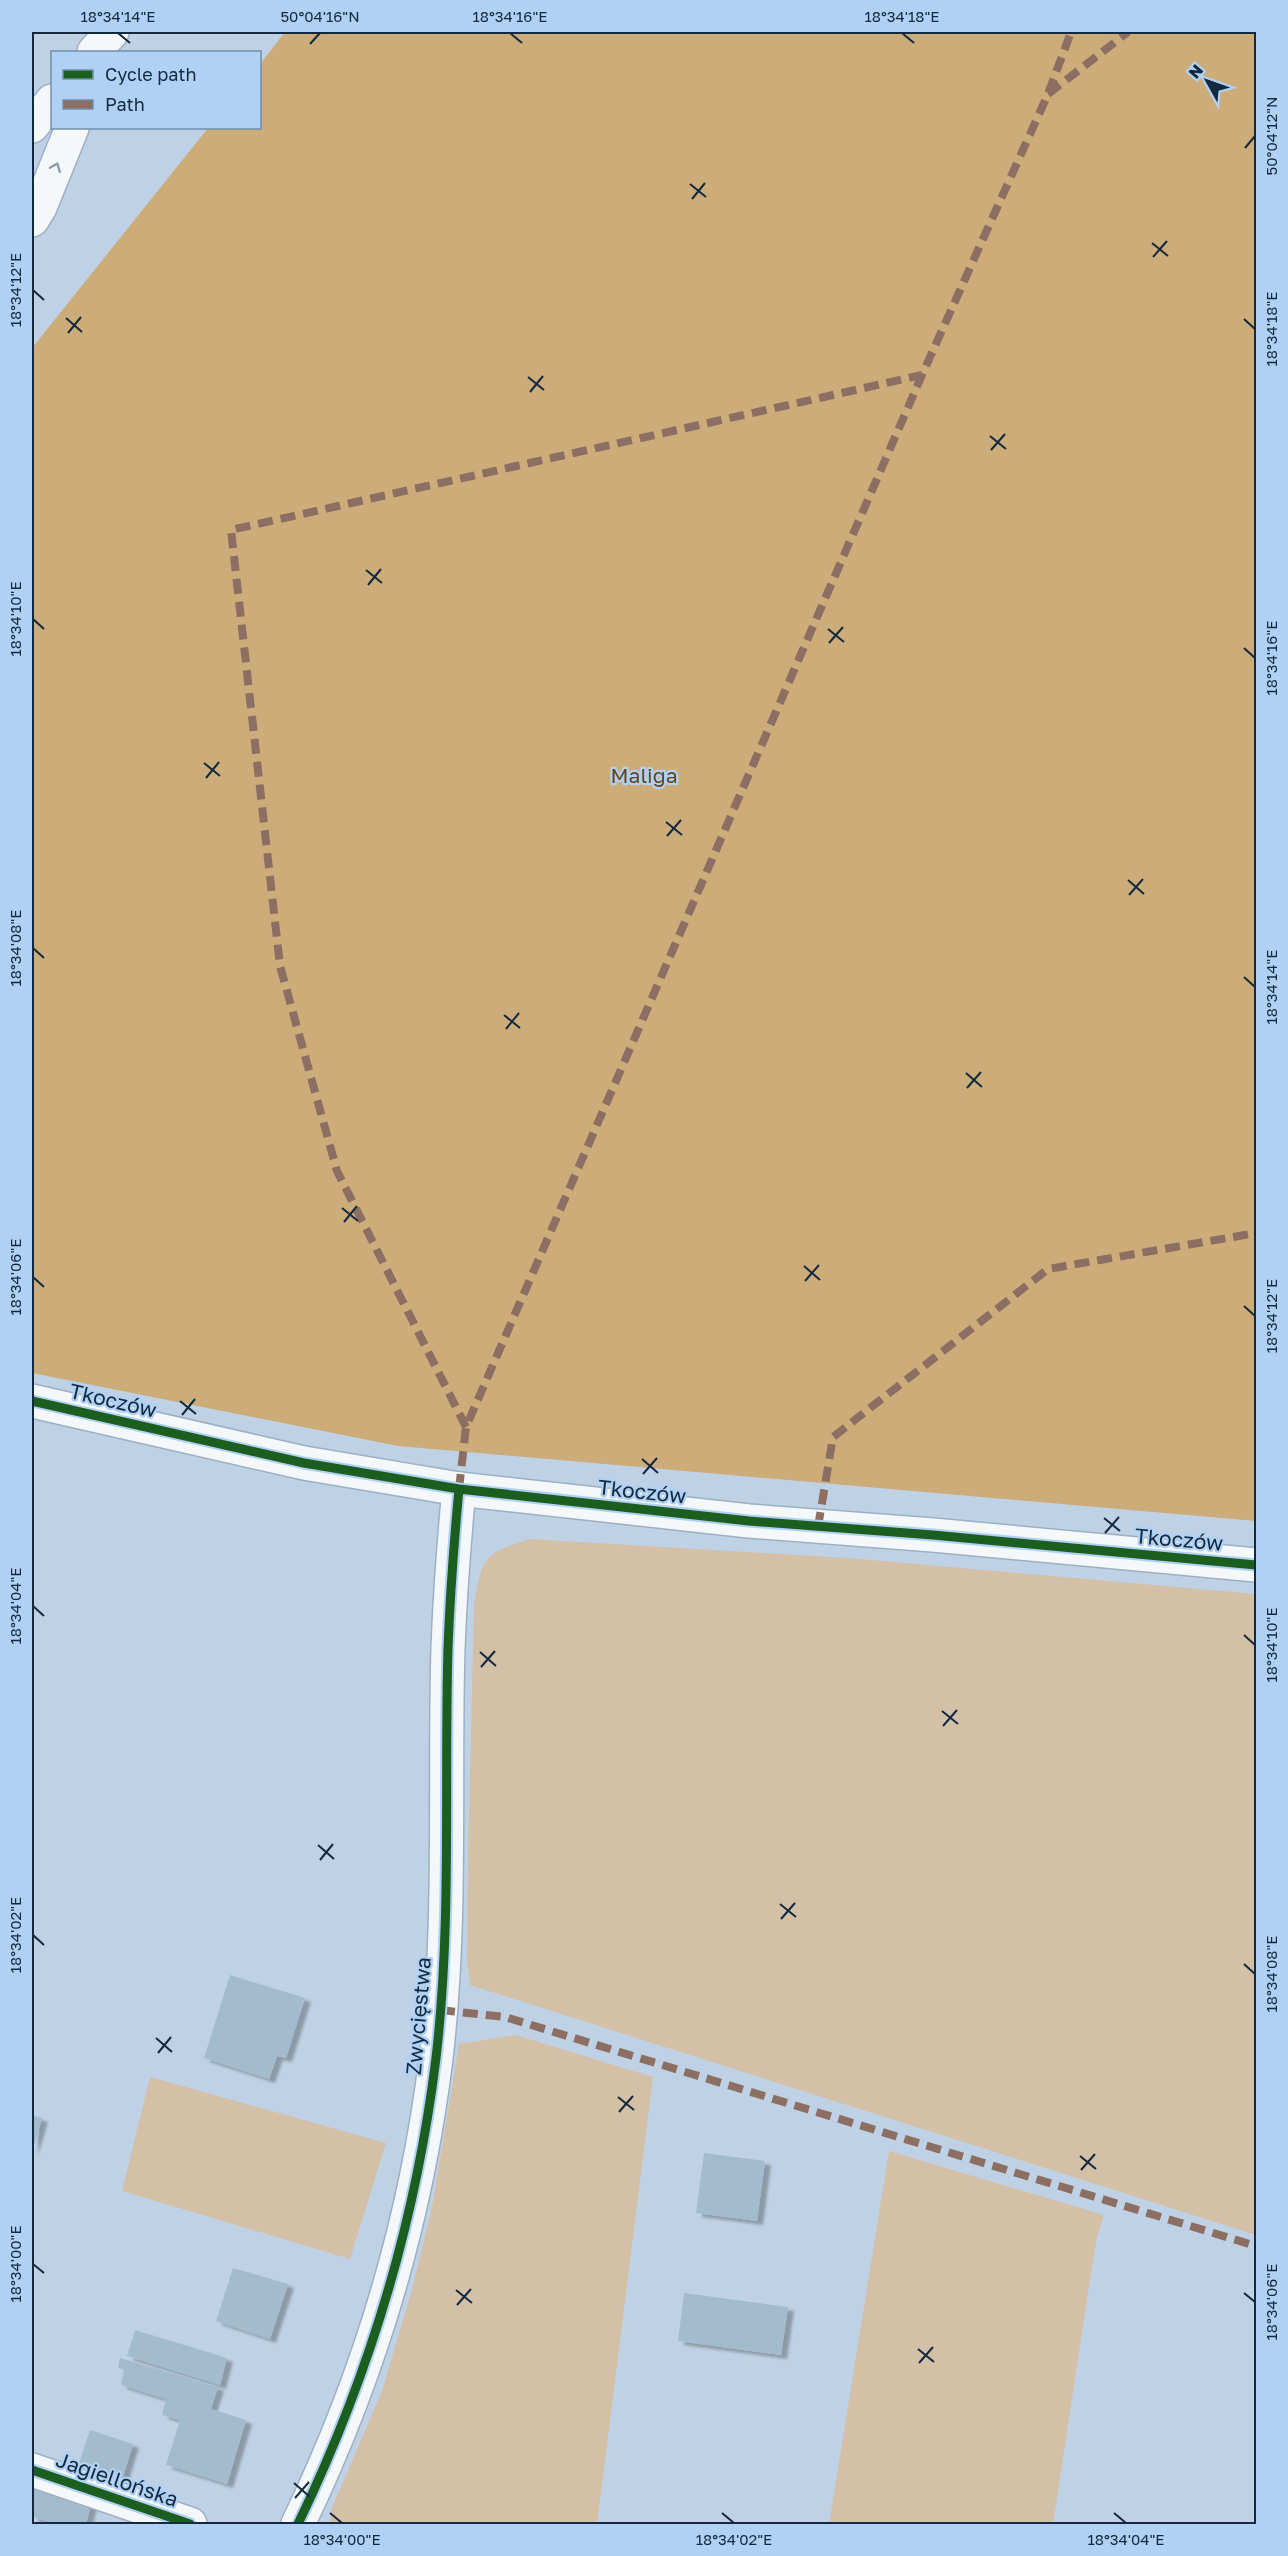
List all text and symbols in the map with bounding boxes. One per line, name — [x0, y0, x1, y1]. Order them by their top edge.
text: 18°34'14"E — [81, 7, 155, 25]
text: 50°04'16"N — [280, 7, 360, 25]
text: 18°34'16"E — [473, 7, 547, 25]
text: 18°34'18"E — [865, 7, 939, 25]
legend — [51, 51, 261, 129]
north arrow — [1177, 51, 1237, 111]
text: N — [1184, 60, 1207, 82]
text: Cycle path — [105, 63, 197, 85]
text: Path — [105, 93, 145, 115]
text: 50°04'12"N — [1262, 97, 1280, 175]
one-way arrow — [49, 163, 61, 174]
text: 18°34'12"E — [6, 253, 24, 327]
text: 18°34'18"E — [1262, 292, 1280, 366]
text: 18°34'10"E — [6, 581, 24, 657]
text: 18°34'16"E — [1262, 621, 1280, 695]
park label: Maliga — [610, 762, 678, 788]
text: 18°34'08"E — [6, 910, 24, 986]
text: 18°34'14"E — [1262, 950, 1280, 1024]
text: 18°34'06"E — [6, 1239, 24, 1315]
text: 18°34'12"E — [1262, 1279, 1280, 1353]
street label: Tkoczów — [67, 1377, 159, 1423]
street label: Tkoczów — [597, 1473, 688, 1509]
street label: Tkoczów — [1134, 1522, 1224, 1556]
text: 18°34'04"E — [6, 1568, 24, 1644]
text: 18°34'10"E — [1262, 1607, 1280, 1683]
text: 18°34'02"E — [6, 1897, 24, 1973]
text: 18°34'08"E — [1262, 1936, 1280, 2012]
street label: Zwycięstwa — [400, 1956, 436, 2076]
text: 18°34'00"E — [6, 2225, 24, 2303]
text: 18°34'06"E — [1262, 2264, 1280, 2340]
street label: Jagiellońska — [53, 2446, 182, 2512]
text: 18°34'00"E — [303, 2530, 381, 2548]
text: 18°34'02"E — [696, 2530, 772, 2548]
text: 18°34'04"E — [1088, 2530, 1164, 2548]

